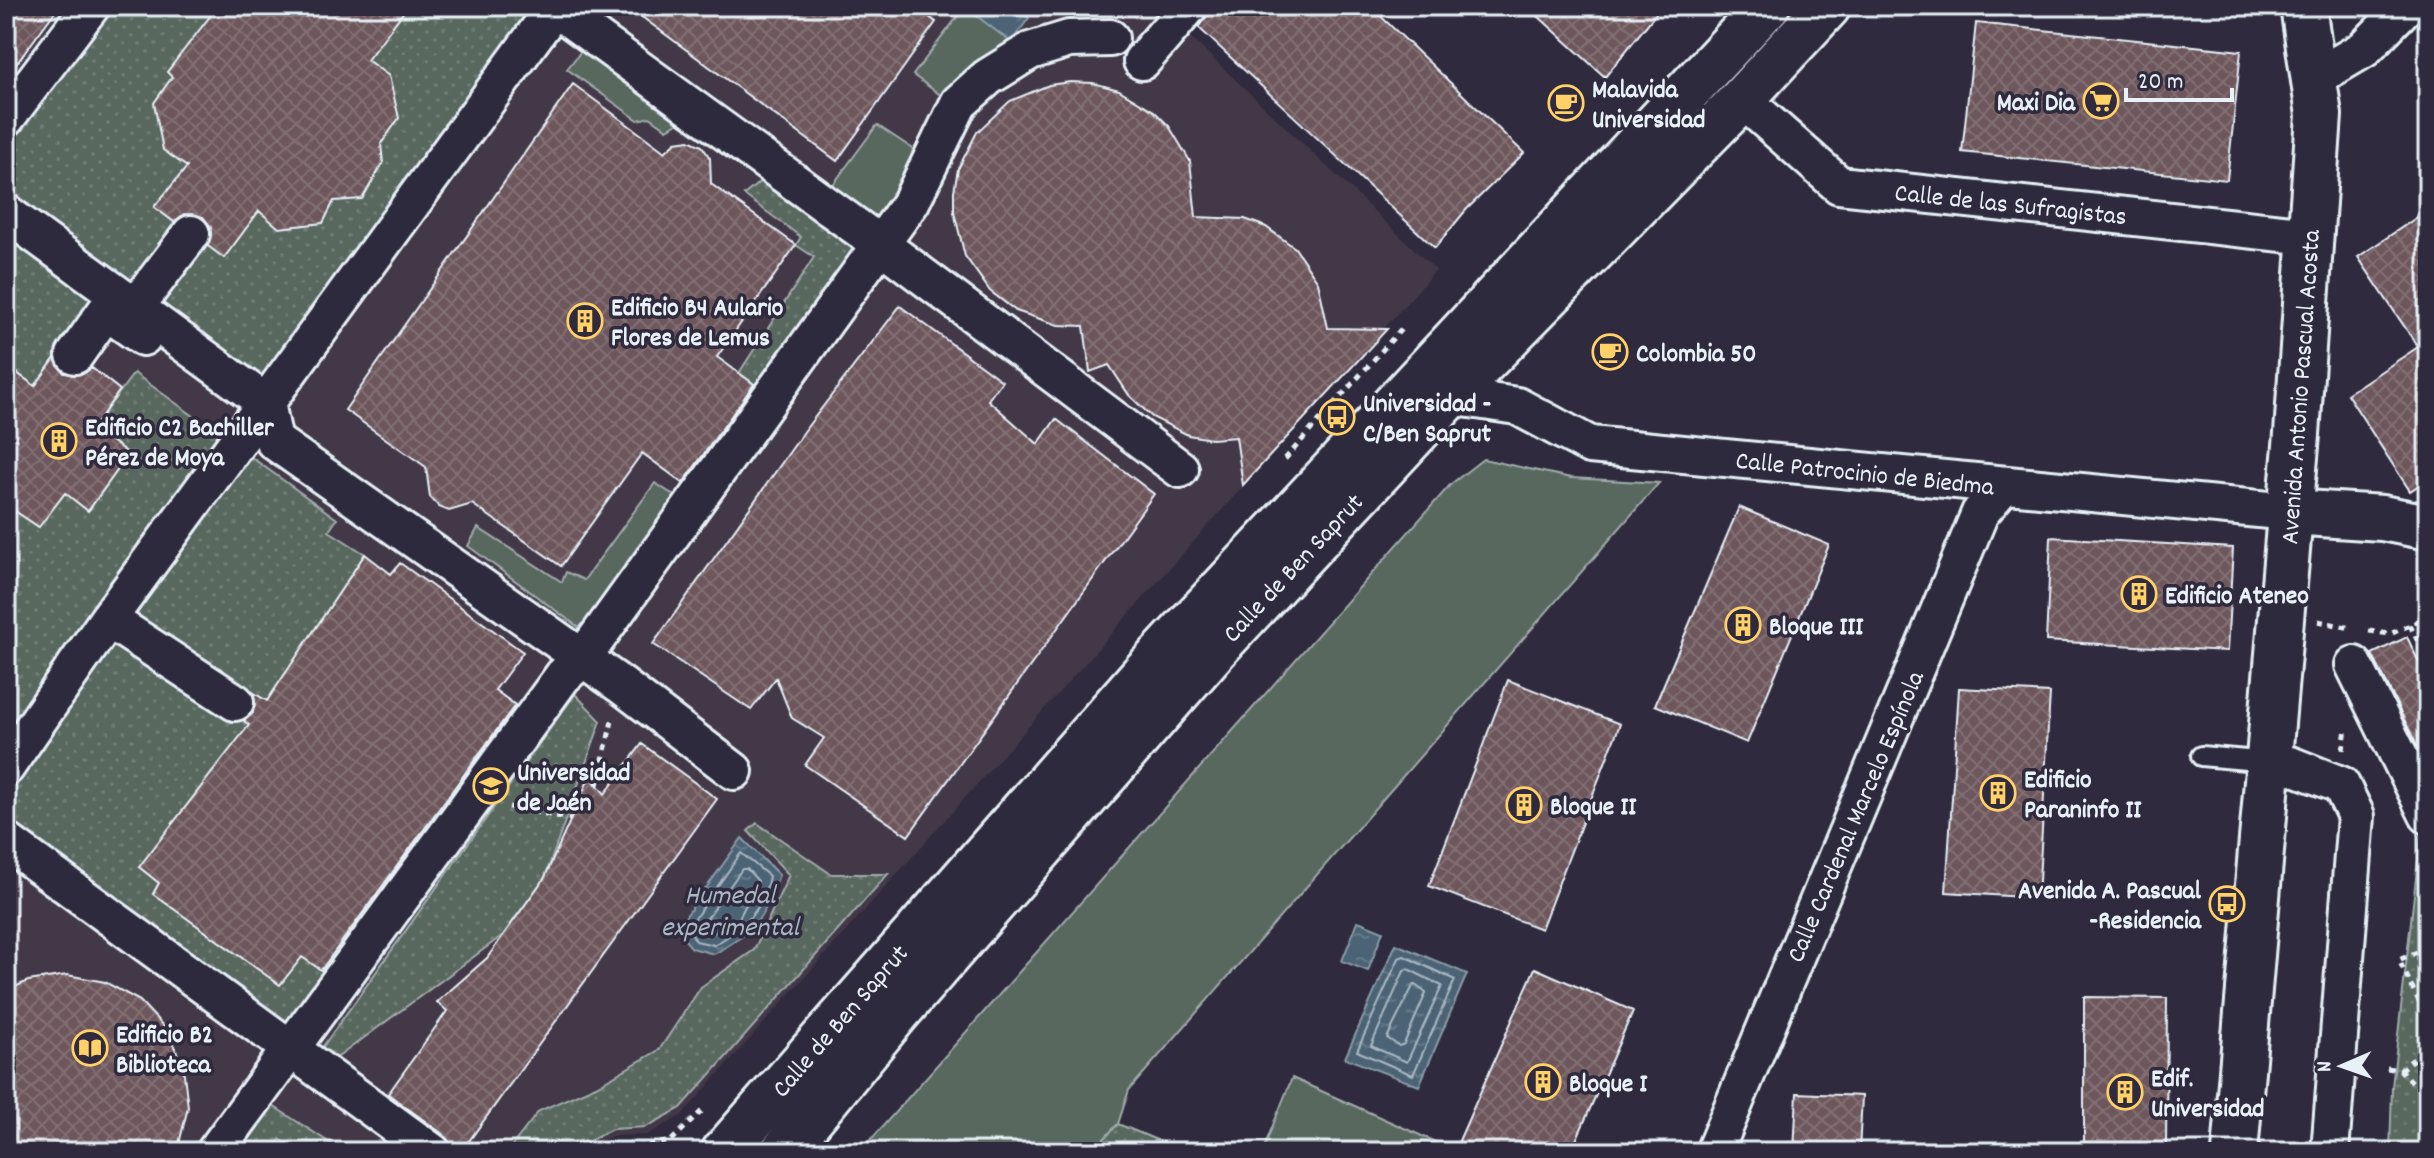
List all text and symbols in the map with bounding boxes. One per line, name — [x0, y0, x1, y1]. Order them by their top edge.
scale bar — [2126, 52, 2232, 102]
text: 20 m — [2138, 66, 2184, 100]
place label: Malavida Universidad — [1592, 73, 1706, 140]
supermarket icon: Maxi Dia — [2082, 82, 2120, 120]
cafe icon: Malavida Universidad — [1547, 84, 1585, 122]
place label: Maxi Dia — [1997, 86, 2076, 123]
street label: Calle de las Sufragistas — [1893, 176, 2129, 237]
street label: Avenida Antonio Pascual Acosta — [2273, 228, 2332, 546]
place label: Edificio B4 Aulario Flores de Lemus — [611, 291, 784, 358]
building icon: Edificio B4 Aulario Flores de Lemus — [566, 302, 604, 340]
cafe icon: Colombia 50 — [1591, 333, 1629, 371]
place label: Colombia 50 — [1636, 337, 1756, 374]
place label: Universidad - C/Ben Saprut — [1363, 387, 1491, 454]
bus stop icon: Universidad - C/Ben Saprut — [1318, 398, 1356, 436]
place label: Edificio C2 Bachiller Pérez de Moya — [85, 411, 274, 478]
building icon: Edificio C2 Bachiller Pérez de Moya — [40, 422, 78, 460]
street label: Calle Patrocinio de Biedma — [1734, 444, 1996, 508]
street label: Calle de Ben Saprut — [1215, 486, 1374, 652]
building icon: Edificio Ateneo — [2120, 575, 2158, 613]
place label: Edificio Ateneo — [2165, 579, 2309, 616]
building icon: Bloque III — [1724, 606, 1762, 644]
place label: Bloque III — [1769, 610, 1864, 647]
street label: Calle Cardenal Marcelo Espínola — [1779, 665, 1936, 969]
place label: Universidad de Jaén — [517, 756, 631, 823]
place label: Edificio Paraninfo II — [2024, 763, 2142, 830]
school or university icon: Universidad de Jaén — [472, 767, 510, 805]
building icon: Edificio Paraninfo II — [1979, 774, 2017, 812]
building icon: Bloque II — [1505, 786, 1543, 824]
place label: Bloque II — [1550, 790, 1637, 827]
place label: Avenida A. Pascual -Residencia — [2018, 874, 2202, 941]
water label: Humedal experimental — [661, 878, 801, 950]
bus stop icon: Avenida A. Pascual -Residencia — [2208, 885, 2246, 923]
street label: Calle de Ben Saprut — [765, 937, 919, 1107]
place label: Edificio B2 Biblioteca — [116, 1018, 213, 1085]
north arrow — [2302, 1026, 2382, 1106]
library icon: Edificio B2 Biblioteca — [71, 1029, 109, 1067]
text: N — [2310, 1060, 2341, 1073]
place label: Edif. Universidad — [2151, 1062, 2265, 1129]
building icon: Bloque I — [1524, 1063, 1562, 1101]
place label: Bloque I — [1569, 1067, 1648, 1104]
building icon: Edif. Universidad — [2106, 1073, 2144, 1111]

